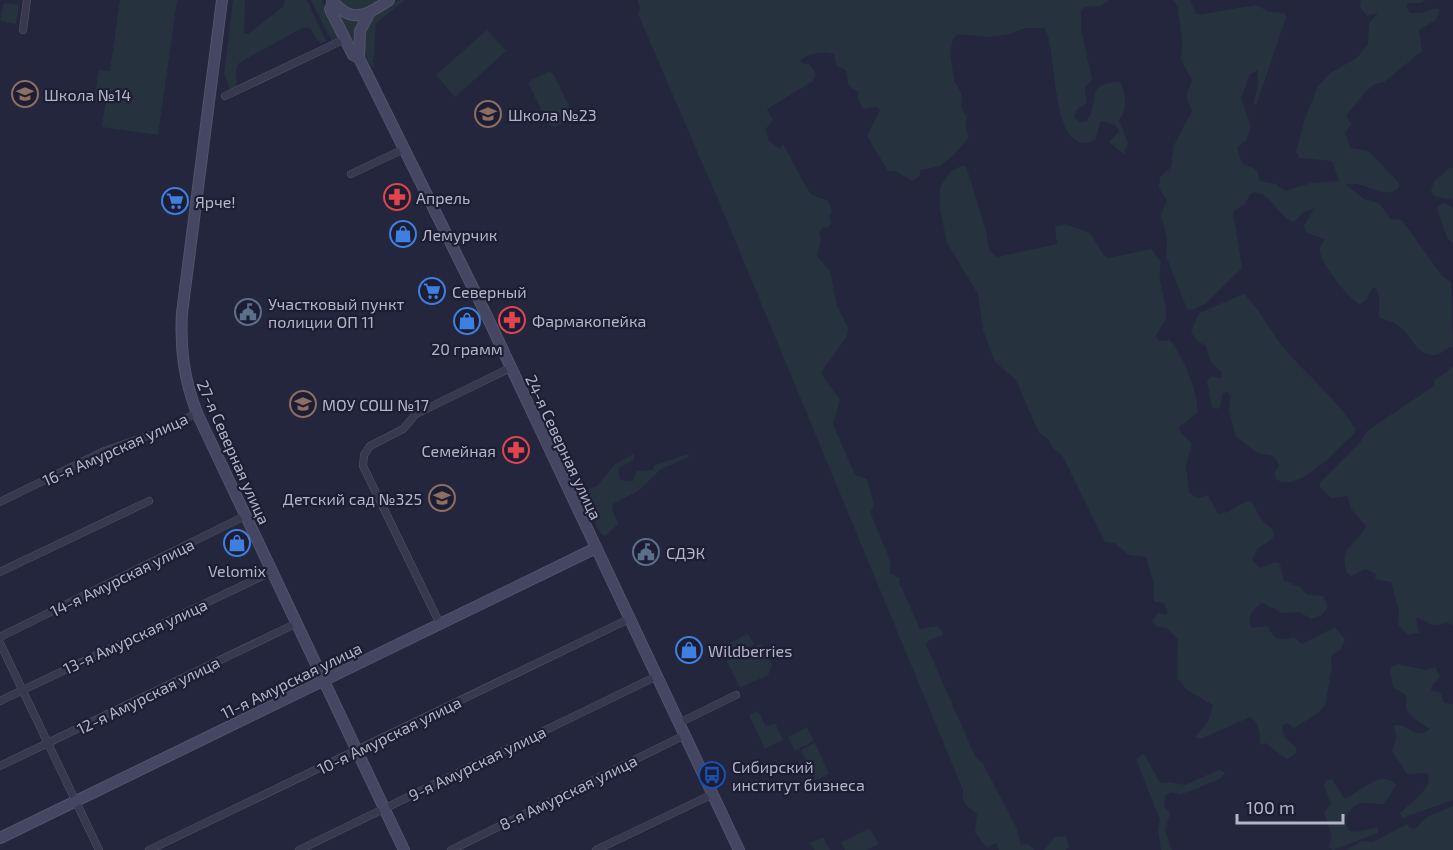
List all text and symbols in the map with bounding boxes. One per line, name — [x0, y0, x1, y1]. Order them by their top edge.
school or university icon: Школа №14 — [10, 79, 40, 109]
place label: Школа №14 — [44, 85, 131, 104]
school or university icon: Школа №23 — [473, 99, 503, 129]
place label: Школа №23 — [508, 105, 597, 124]
pharmacy icon: Апрель — [382, 182, 412, 212]
supermarket icon: Ярче! — [160, 186, 190, 216]
place label: Апрель — [416, 188, 470, 207]
place label: Ярче! — [195, 192, 236, 211]
shop icon: Лемурчик — [388, 219, 418, 249]
place label: Лемурчик — [422, 225, 498, 245]
supermarket icon: Северный — [417, 276, 447, 306]
place label: Северный — [452, 282, 527, 301]
place label: Участковый пункт полиции ОП 11 — [268, 294, 404, 331]
public building icon: Участковый пункт полиции ОП 11 — [233, 297, 263, 327]
pharmacy icon: Фармакопейка — [497, 305, 527, 335]
shop icon: 20 грамм — [452, 306, 482, 336]
place label: Фармакопейка — [532, 311, 646, 330]
place label: 20 грамм — [431, 339, 503, 358]
street label: 24-я Северная улица — [521, 371, 606, 523]
street label: 27-я Северная улица — [193, 377, 274, 527]
school or university icon: МОУ СОШ №17 — [288, 389, 318, 419]
place label: МОУ СОШ №17 — [322, 395, 429, 414]
street label: 16-я Амурская улица — [39, 408, 191, 491]
pharmacy icon: Семейная — [501, 435, 531, 465]
place label: Семейная — [422, 441, 496, 460]
school or university icon: Детский сад №325 — [427, 483, 457, 513]
place label: Детский сад №325 — [283, 489, 422, 508]
shop icon: Velomix — [222, 528, 252, 558]
street label: 14-я Амурская улица — [47, 534, 197, 621]
public building icon: СДЭК — [631, 537, 661, 567]
place label: СДЭК — [666, 543, 705, 562]
place label: Velomix — [208, 561, 267, 580]
street label: 13-я Амурская улица — [60, 594, 210, 679]
shop icon: Wildberries — [674, 635, 704, 665]
street label: 11-я Амурская улица — [218, 638, 365, 723]
place label: Wildberries — [708, 641, 792, 660]
street label: 12-я Амурская улица — [73, 652, 223, 739]
street label: 10-я Амурская улица — [314, 692, 464, 779]
street label: 9-я Амурская улица — [405, 721, 549, 805]
street label: 8-я Амурская улица — [496, 750, 641, 835]
place label: Сибирский институт бизнеса — [732, 757, 865, 795]
bus stop icon: Сибирский институт бизнеса — [697, 760, 727, 790]
scale bar — [1237, 787, 1344, 825]
text: 100 m — [1246, 796, 1295, 818]

